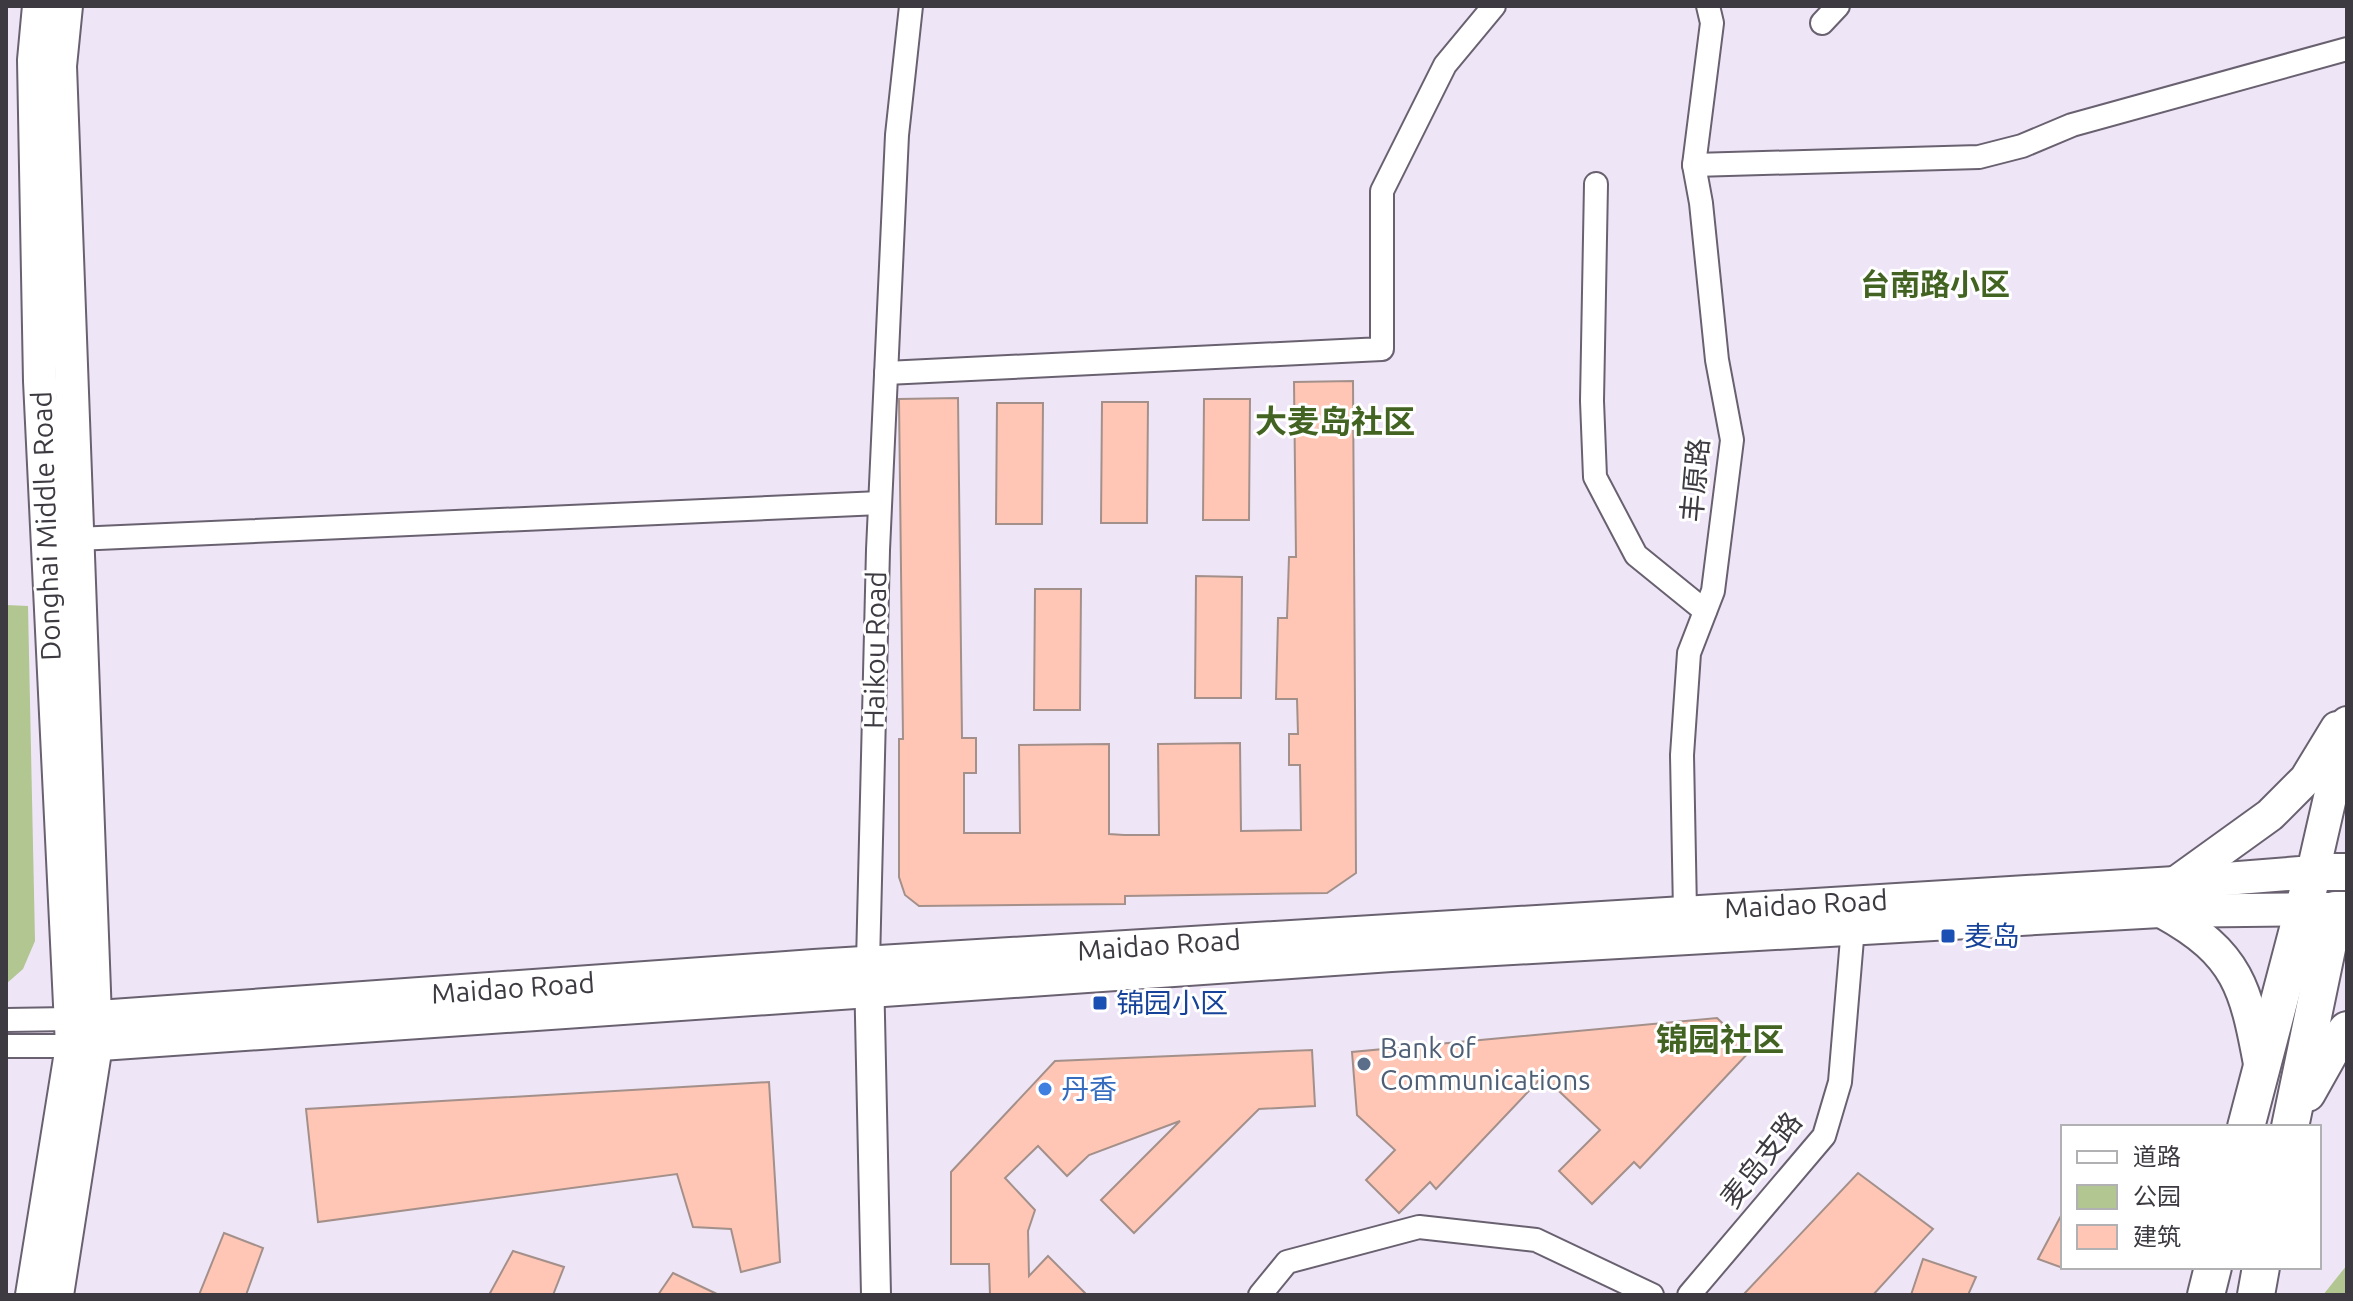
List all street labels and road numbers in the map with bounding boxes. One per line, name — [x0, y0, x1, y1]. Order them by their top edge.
street label: Donghai Middle Road — [25, 391, 66, 661]
street label: 丰原路 — [1675, 437, 1714, 523]
street label: Haikou Road — [858, 571, 891, 729]
street label: Maidao Road — [1723, 884, 1888, 923]
street label: Maidao Road — [1076, 923, 1242, 966]
street label: Maidao Road — [430, 966, 596, 1009]
street label: 麦岛支路 — [1714, 1106, 1807, 1213]

